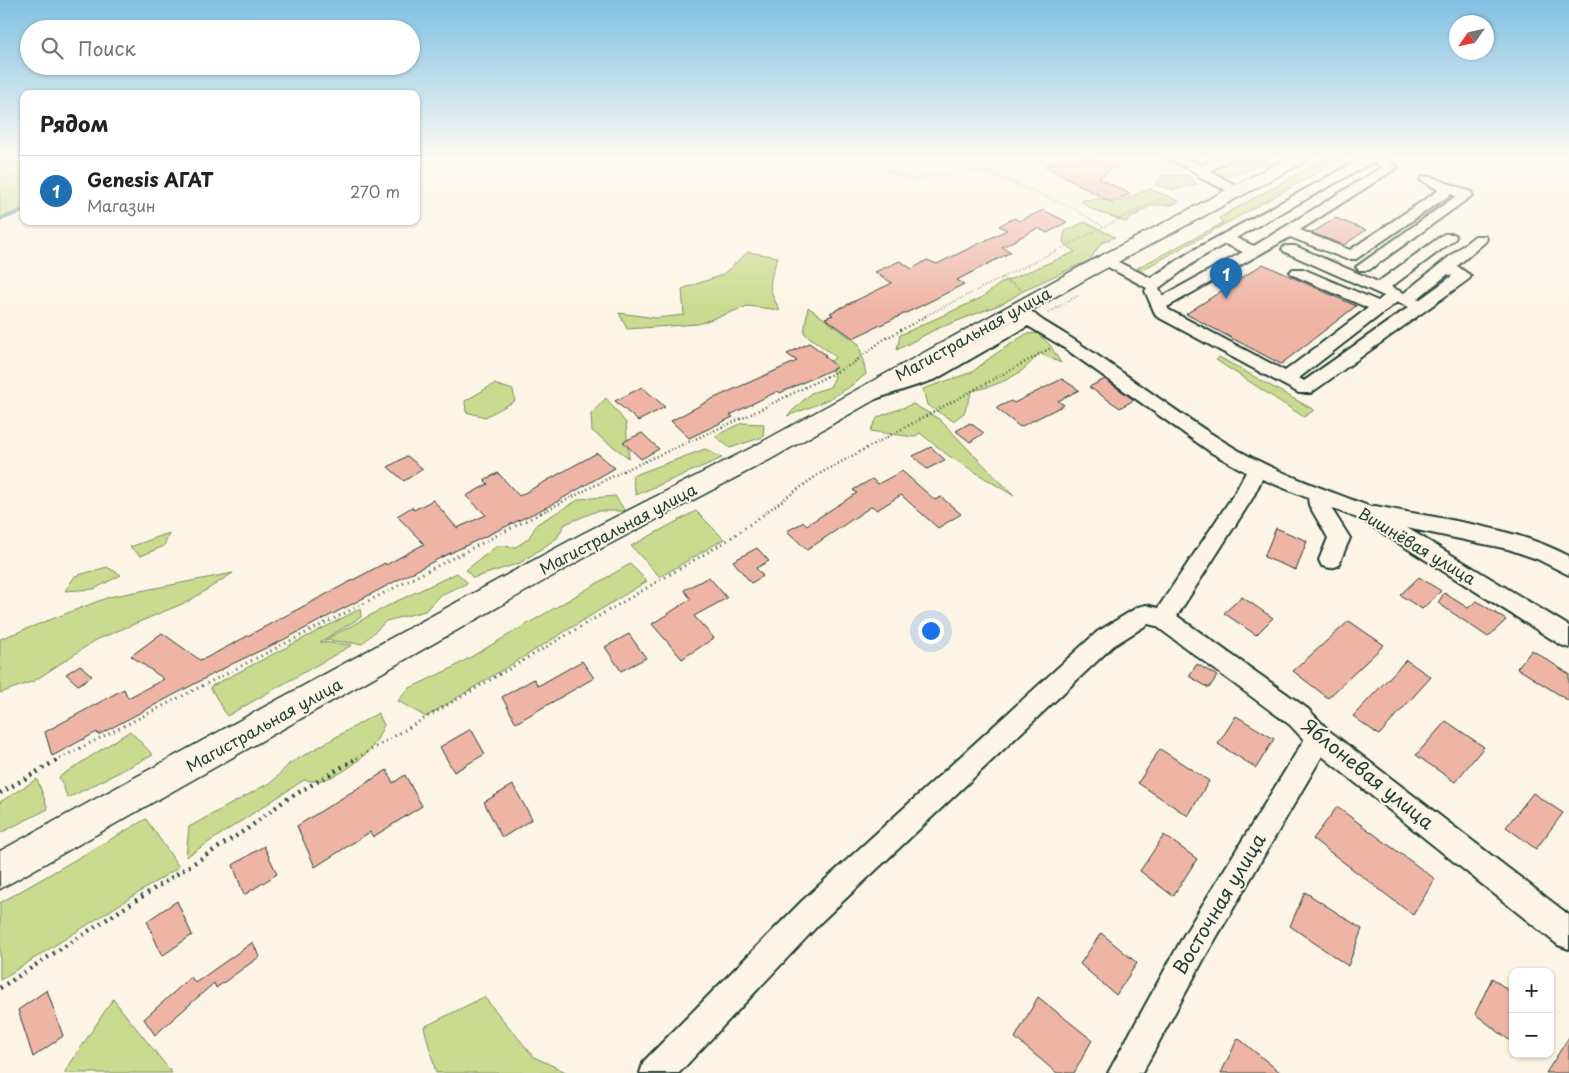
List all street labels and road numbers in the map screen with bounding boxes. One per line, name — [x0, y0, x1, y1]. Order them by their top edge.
street label: Магистральная улица — [890, 280, 1055, 386]
street label: Магистральная улица — [535, 476, 700, 580]
street label: Вишнёвая улица — [1354, 501, 1481, 590]
street label: Магистральная улица — [181, 671, 346, 777]
street label: Яблоневая улица — [1297, 711, 1441, 835]
street label: Восточная улица — [1165, 828, 1271, 979]

